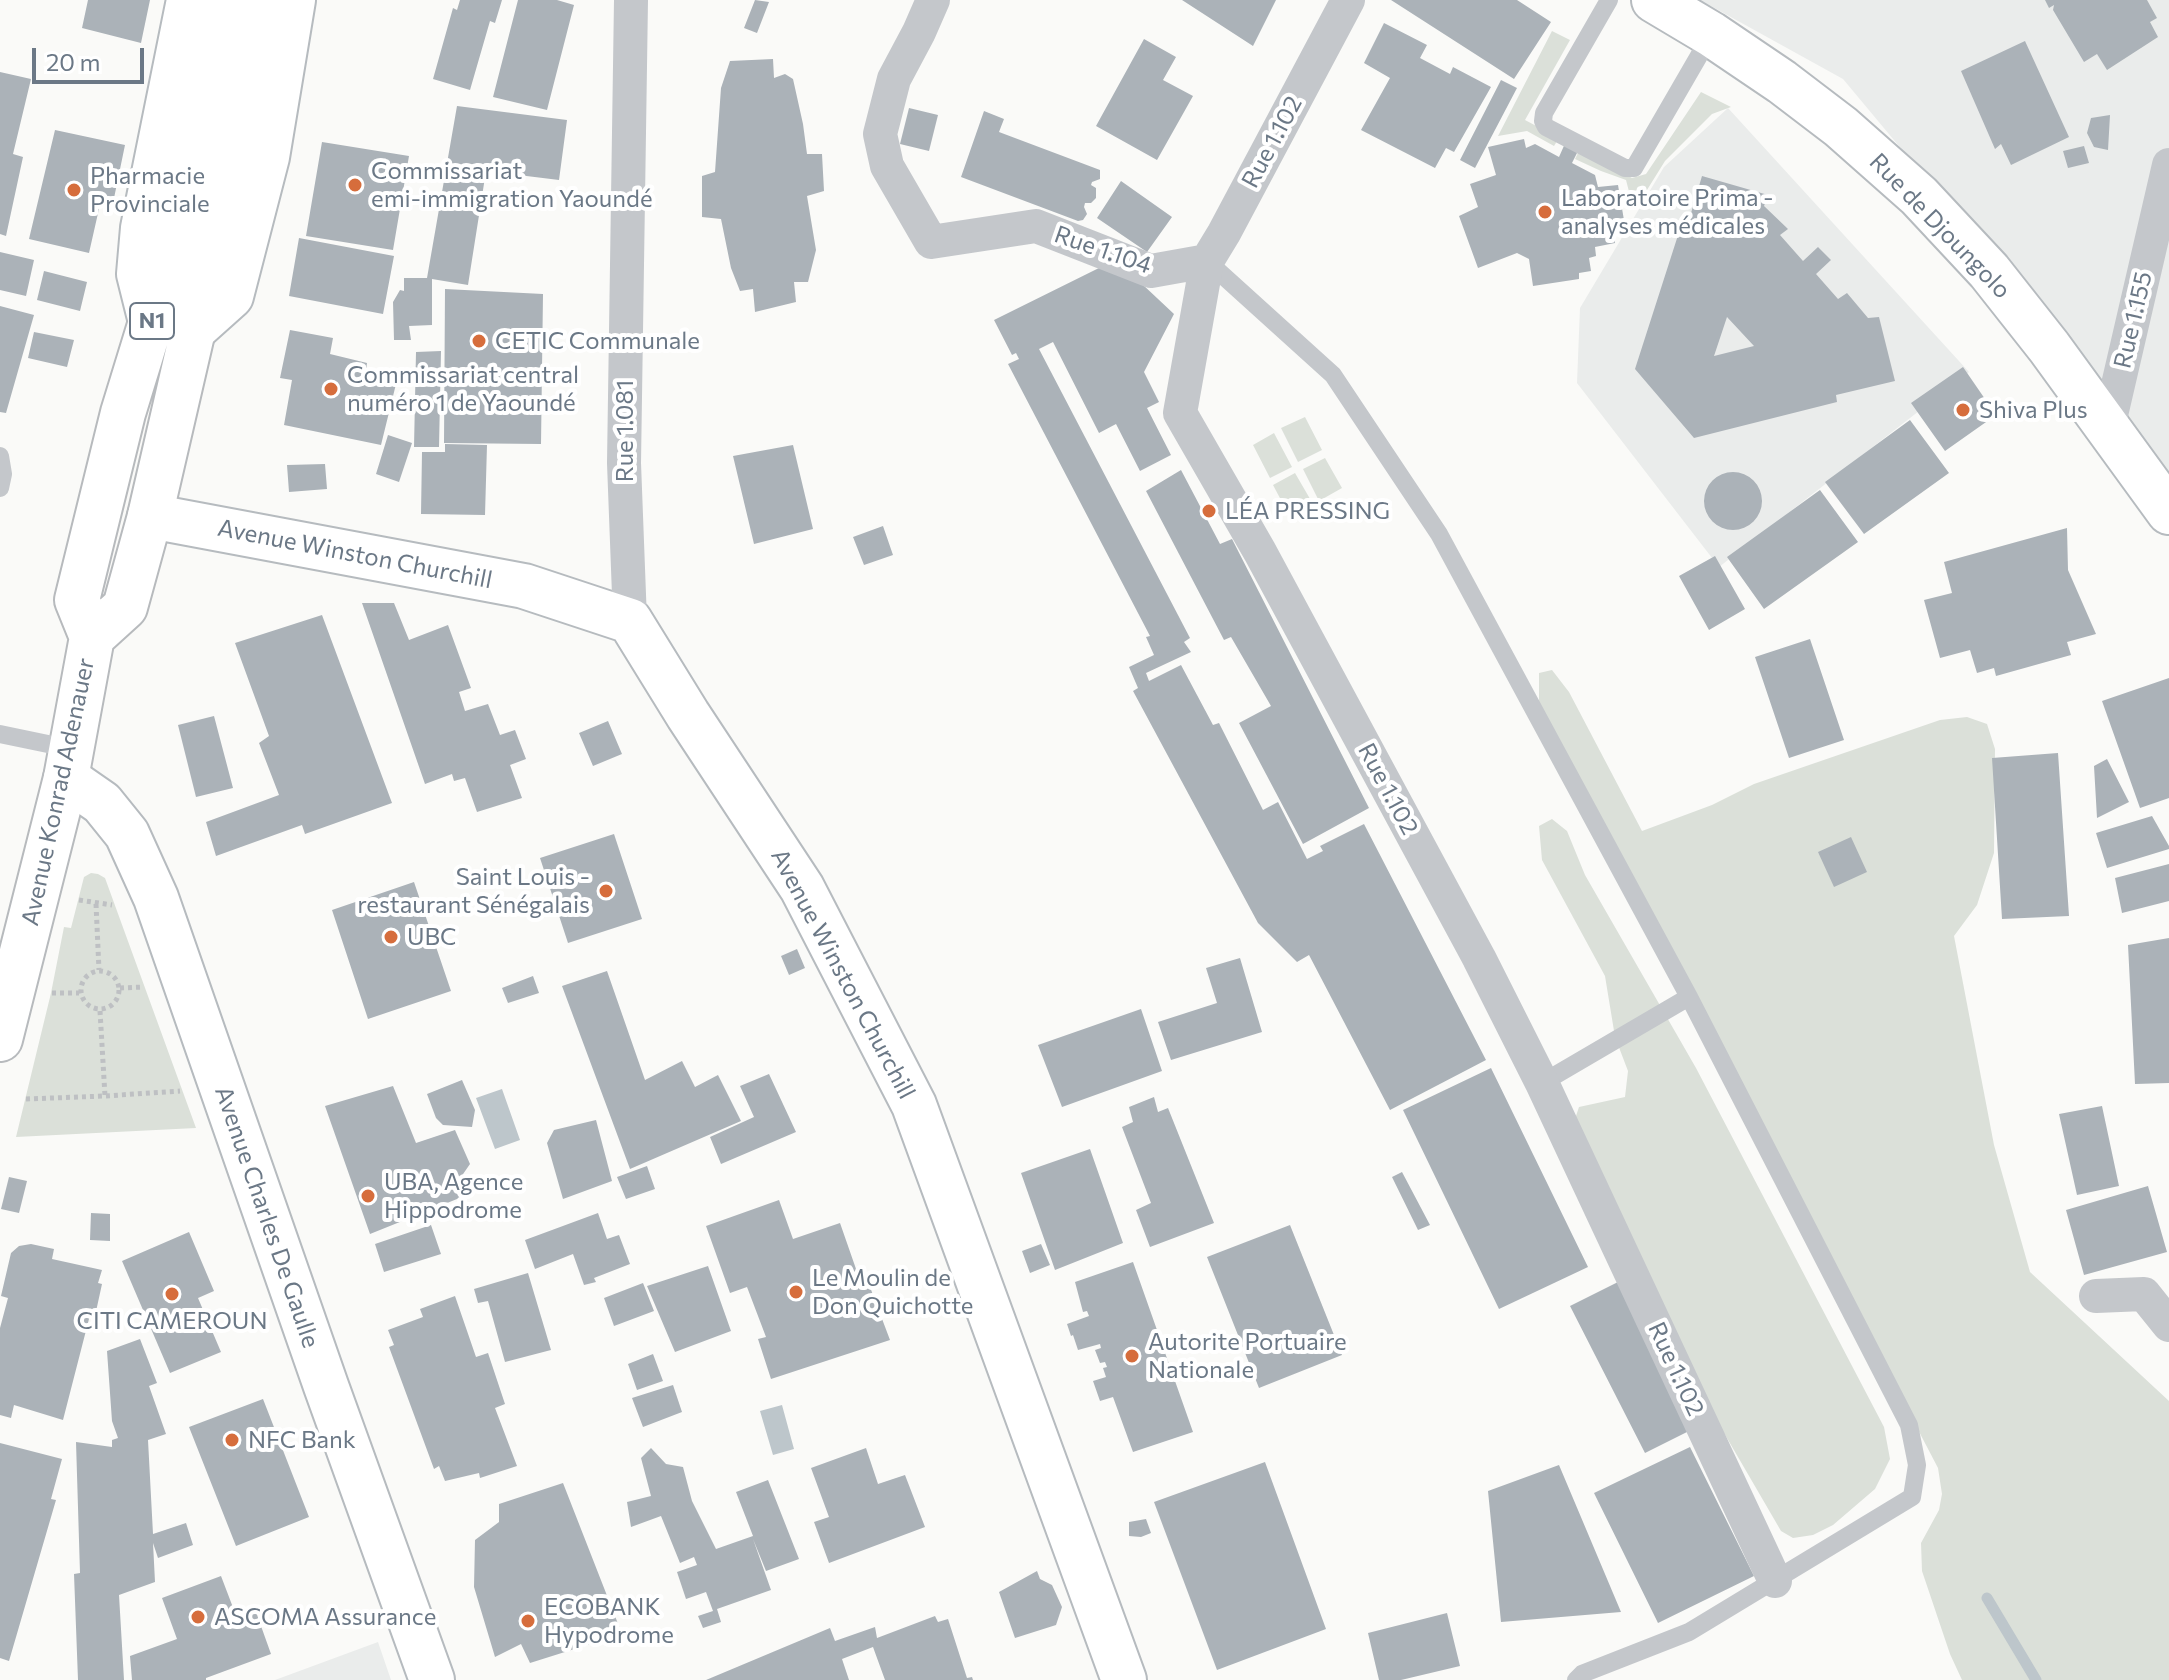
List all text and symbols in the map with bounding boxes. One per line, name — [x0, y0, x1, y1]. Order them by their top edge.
scale bar — [36, 32, 148, 82]
text: 20 m — [46, 47, 100, 76]
street label: Rue 1.102 — [1236, 91, 1308, 193]
street label: Rue de Djoungolo — [1863, 147, 2017, 305]
place label: Commissariat emi-immigration Yaoundé — [371, 157, 653, 213]
place label: Pharmacie Provinciale — [90, 162, 210, 218]
marker: Commissariat emi-immigration Yaoundé — [346, 176, 364, 194]
marker: Pharmacie Provinciale — [65, 181, 83, 199]
place label: Laboratoire Prima - analyses médicales — [1561, 184, 1773, 240]
marker: Laboratoire Prima - analyses médicales — [1536, 203, 1554, 221]
street label: Rue 1.104 — [1051, 220, 1155, 280]
street label: Rue 1.155 — [2108, 269, 2158, 371]
road number: N1 — [130, 303, 174, 339]
place label: CETIC Communale — [495, 327, 700, 355]
marker: CETIC Communale — [470, 332, 488, 350]
place label: Commissariat central numéro 1 de Yaoundé — [347, 361, 579, 417]
marker: Commissariat central numéro 1 de Yaoundé — [322, 380, 340, 398]
street label: Rue 1.081 — [611, 380, 639, 482]
place label: Shiva Plus — [1979, 396, 2088, 424]
marker: Shiva Plus — [1954, 401, 1972, 419]
place label: LÉA PRESSING — [1225, 497, 1390, 525]
marker: LÉA PRESSING — [1200, 502, 1218, 520]
street label: Avenue Winston Churchill — [215, 513, 495, 595]
street label: Avenue Konrad Adenauer — [16, 656, 100, 928]
street label: Rue 1.102 — [1352, 738, 1424, 840]
street label: Avenue Winston Churchill — [765, 844, 921, 1104]
place label: Saint Louis - restaurant Sénégalais — [357, 863, 590, 919]
marker: Saint Louis - restaurant Sénégalais — [597, 882, 615, 900]
place label: UBC — [407, 923, 456, 951]
marker: UBC — [382, 928, 400, 946]
street label: Avenue Charles De Gaulle — [209, 1083, 325, 1351]
place label: UBA, Agence Hippodrome — [384, 1168, 523, 1224]
marker: UBA, Agence Hippodrome — [359, 1187, 377, 1205]
place label: Le Moulin de Don Quichotte — [812, 1264, 973, 1320]
marker: Le Moulin de Don Quichotte — [787, 1283, 805, 1301]
marker: CITI CAMEROUN — [163, 1285, 181, 1303]
place label: CITI CAMEROUN — [76, 1307, 268, 1335]
street label: Rue 1.102 — [1642, 1318, 1710, 1420]
place label: Autorite Portuaire Nationale — [1148, 1328, 1347, 1384]
marker: Autorite Portuaire Nationale — [1123, 1347, 1141, 1365]
place label: NFC Bank — [248, 1426, 356, 1454]
marker: NFC Bank — [223, 1431, 241, 1449]
place label: ECOBANK Hypodrome — [544, 1593, 674, 1649]
place label: ASCOMA Assurance — [214, 1603, 436, 1631]
marker: ASCOMA Assurance — [189, 1608, 207, 1626]
marker: ECOBANK Hypodrome — [519, 1612, 537, 1630]

